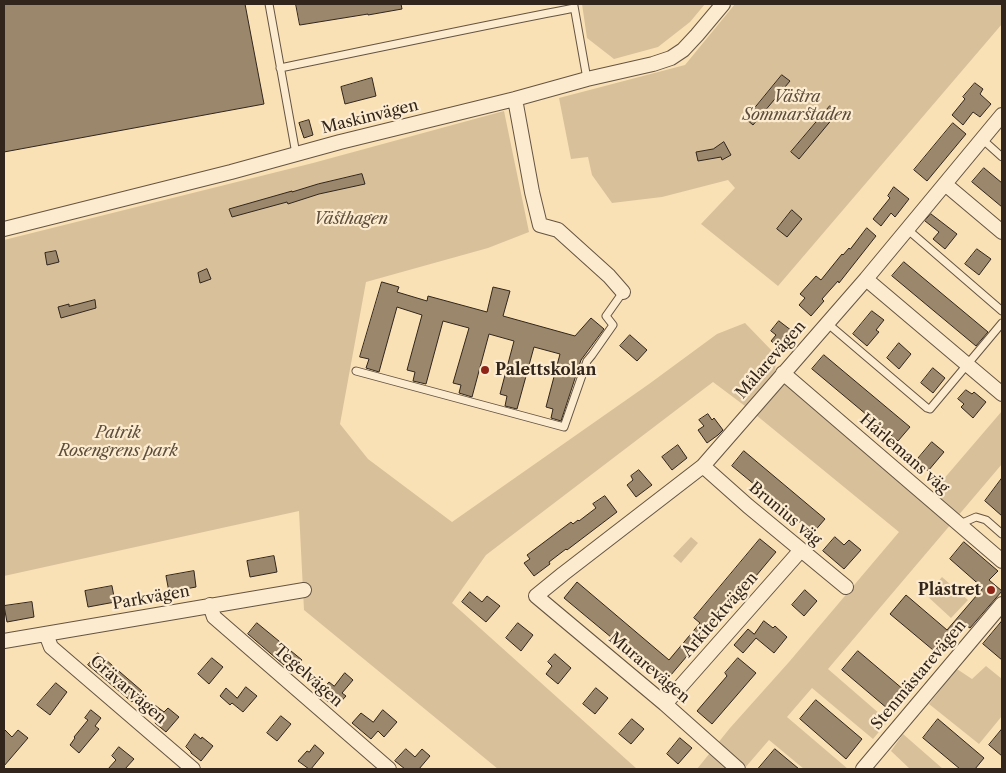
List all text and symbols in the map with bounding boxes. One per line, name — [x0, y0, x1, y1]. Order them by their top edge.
park label: Västra Sommarstaden — [742, 87, 852, 125]
street label: Maskinvägen — [320, 96, 420, 138]
park label: Västhagen — [314, 209, 388, 229]
street label: Målarevägen — [732, 317, 810, 403]
place label: Palettskolan — [495, 360, 597, 380]
marker: Palettskolan — [479, 364, 491, 376]
street label: Hårlemans väg — [855, 410, 953, 498]
park label: Patrik Rosengrens park — [58, 423, 178, 461]
street label: Brunius väg — [745, 478, 825, 550]
street label: Arkitektvägen — [678, 569, 762, 661]
place label: Plåstret — [918, 580, 981, 600]
street label: Parkvägen — [111, 582, 191, 614]
marker: Plåstret — [985, 584, 997, 596]
street label: Stenmästarevägen — [867, 616, 971, 734]
street label: Murarevägen — [605, 628, 693, 708]
street label: Tegelvägen — [270, 641, 346, 711]
street label: Grävarvägen — [86, 652, 170, 728]

